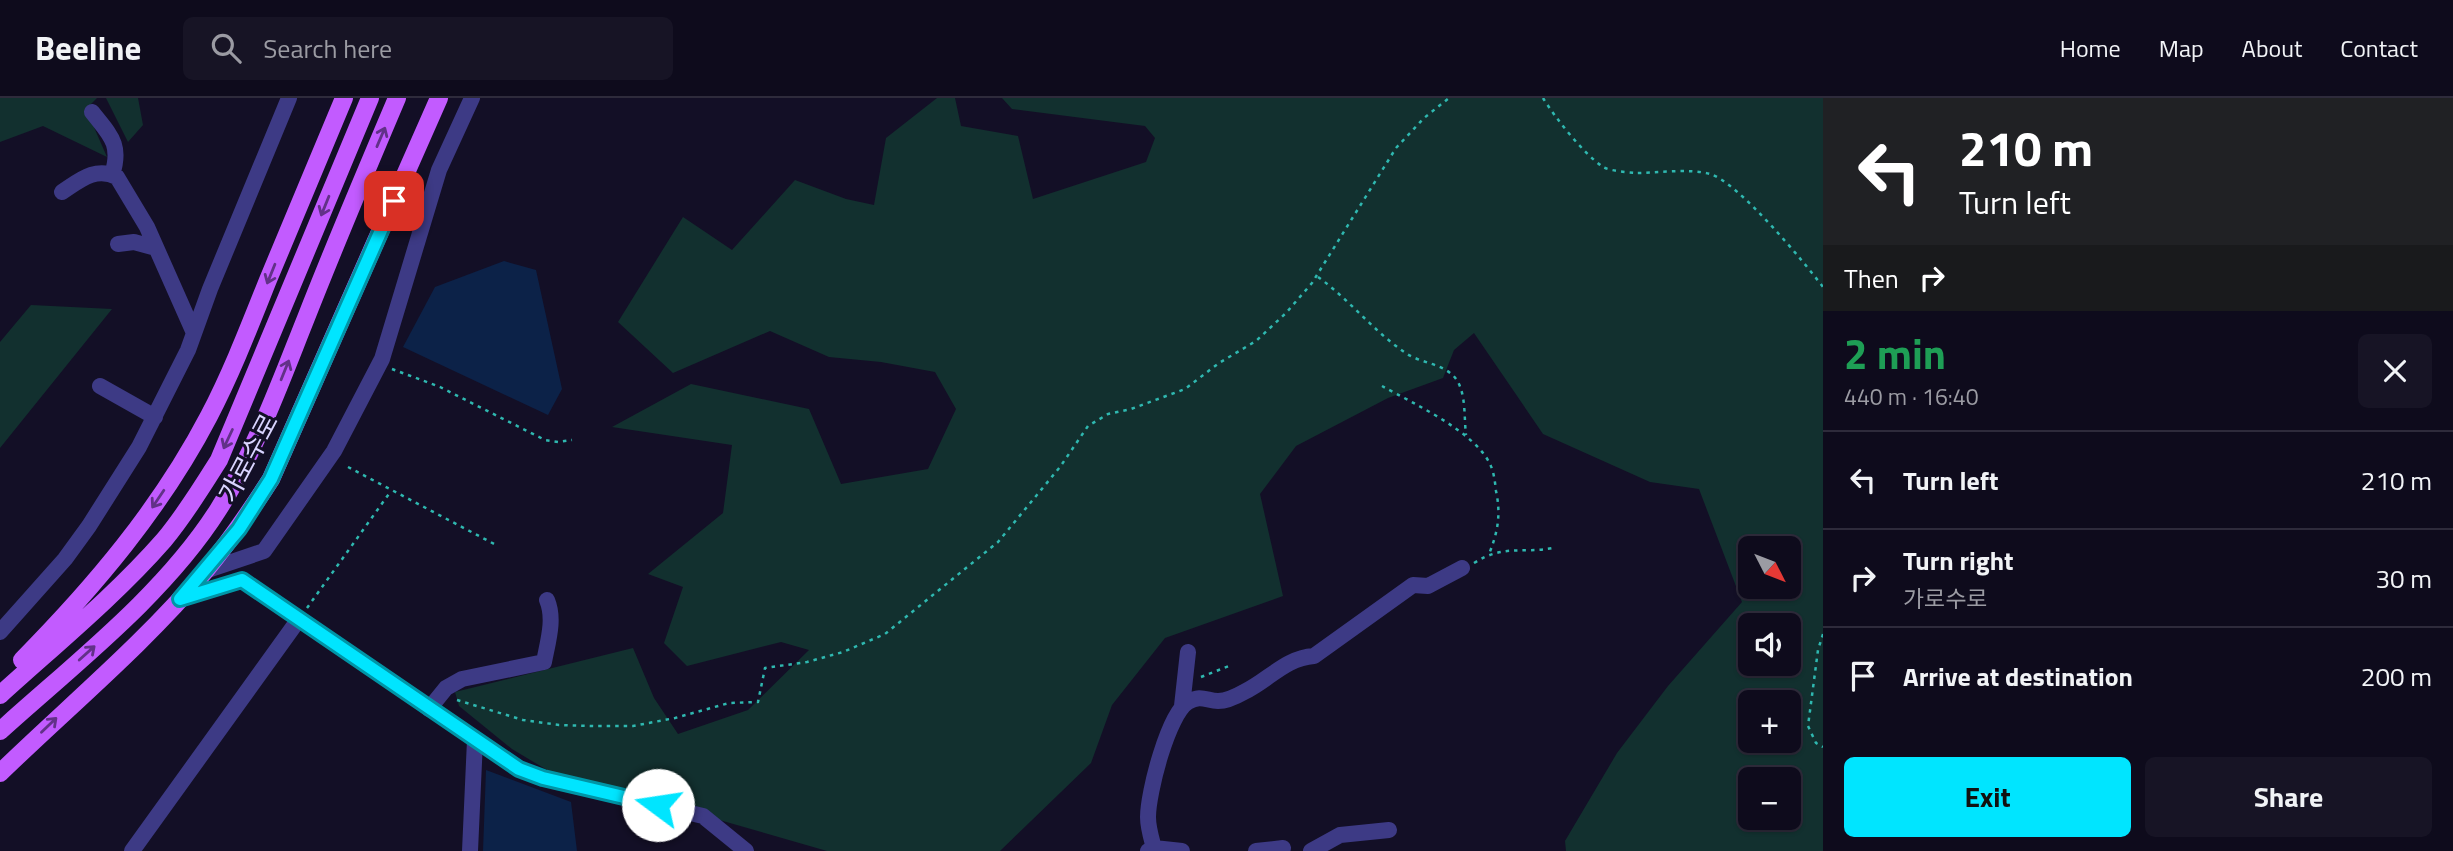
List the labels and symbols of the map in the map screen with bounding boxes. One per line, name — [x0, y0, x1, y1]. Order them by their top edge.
one-way arrow — [375, 127, 388, 148]
pin — [364, 171, 424, 231]
one-way arrow — [318, 195, 331, 217]
one-way arrow — [263, 263, 276, 284]
one-way arrow — [279, 359, 292, 381]
street label: 가로수로 — [208, 407, 288, 509]
one-way arrow — [221, 428, 235, 449]
one-way arrow — [151, 489, 165, 508]
north arrow — [1738, 536, 1801, 598]
one-way arrow — [78, 644, 95, 661]
one-way arrow — [40, 717, 57, 734]
position arrow — [621, 768, 695, 842]

